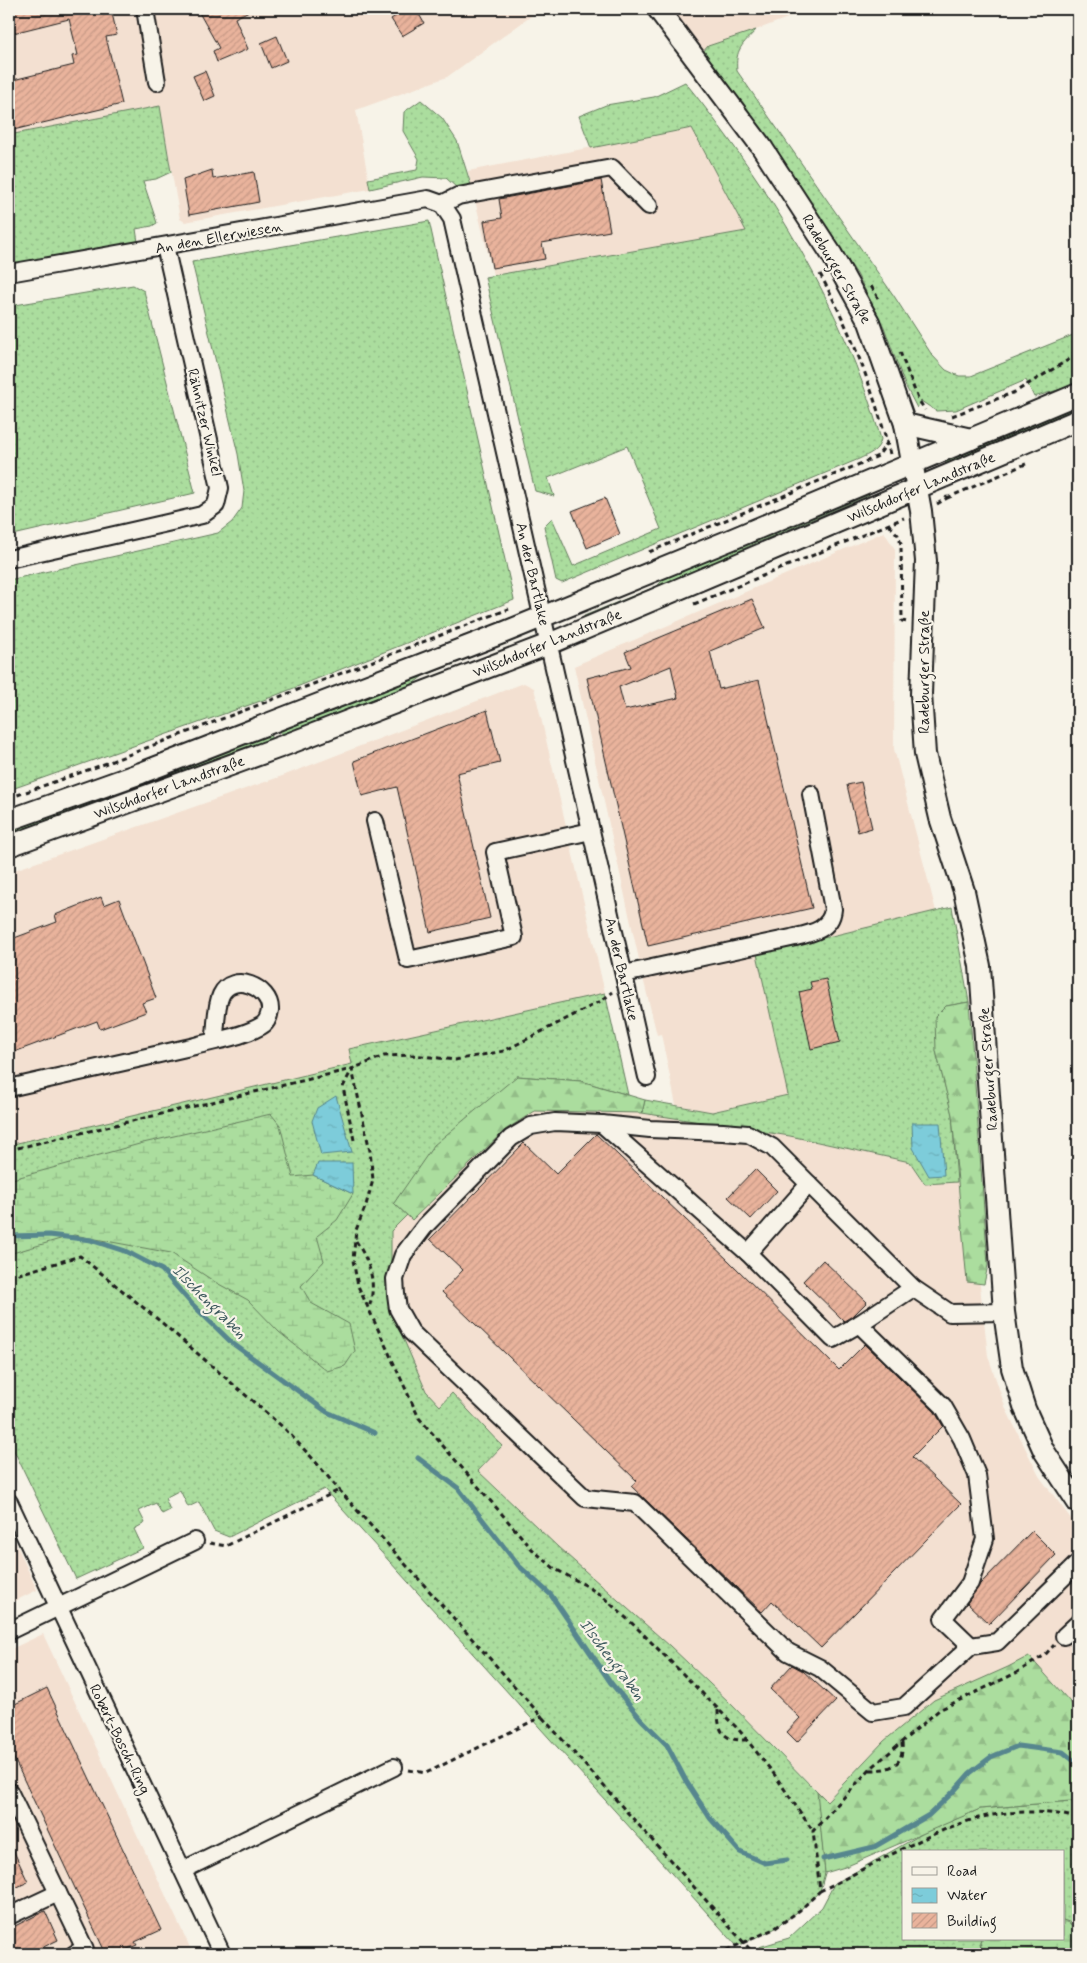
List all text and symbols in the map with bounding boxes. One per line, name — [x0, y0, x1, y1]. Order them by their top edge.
street label: Radeburger Straße — [796, 211, 876, 329]
street label: An den Ellerwiesen — [154, 217, 285, 259]
street label: Rähnitzer Winkel — [182, 367, 226, 478]
street label: Wilschdorfer Landstraße — [844, 448, 998, 528]
street label: An der Bartlake — [510, 521, 554, 628]
street label: Wilschdorfer Landstraße — [470, 605, 625, 683]
street label: Radeburger Straße — [915, 610, 936, 734]
street label: Wilschdorfer Landstraße — [91, 751, 247, 825]
street label: An der Bartlake — [599, 916, 643, 1023]
street label: Radeburger Straße — [975, 1007, 1004, 1131]
water label: Ilschengraben — [166, 1260, 251, 1345]
water label: Ilschengraben — [573, 1615, 649, 1706]
street label: Robert-Bosch-Ring — [83, 1681, 154, 1798]
legend — [902, 1850, 1064, 1940]
text: Road — [947, 1862, 977, 1882]
text: Water — [947, 1886, 987, 1906]
text: Building — [947, 1912, 997, 1933]

